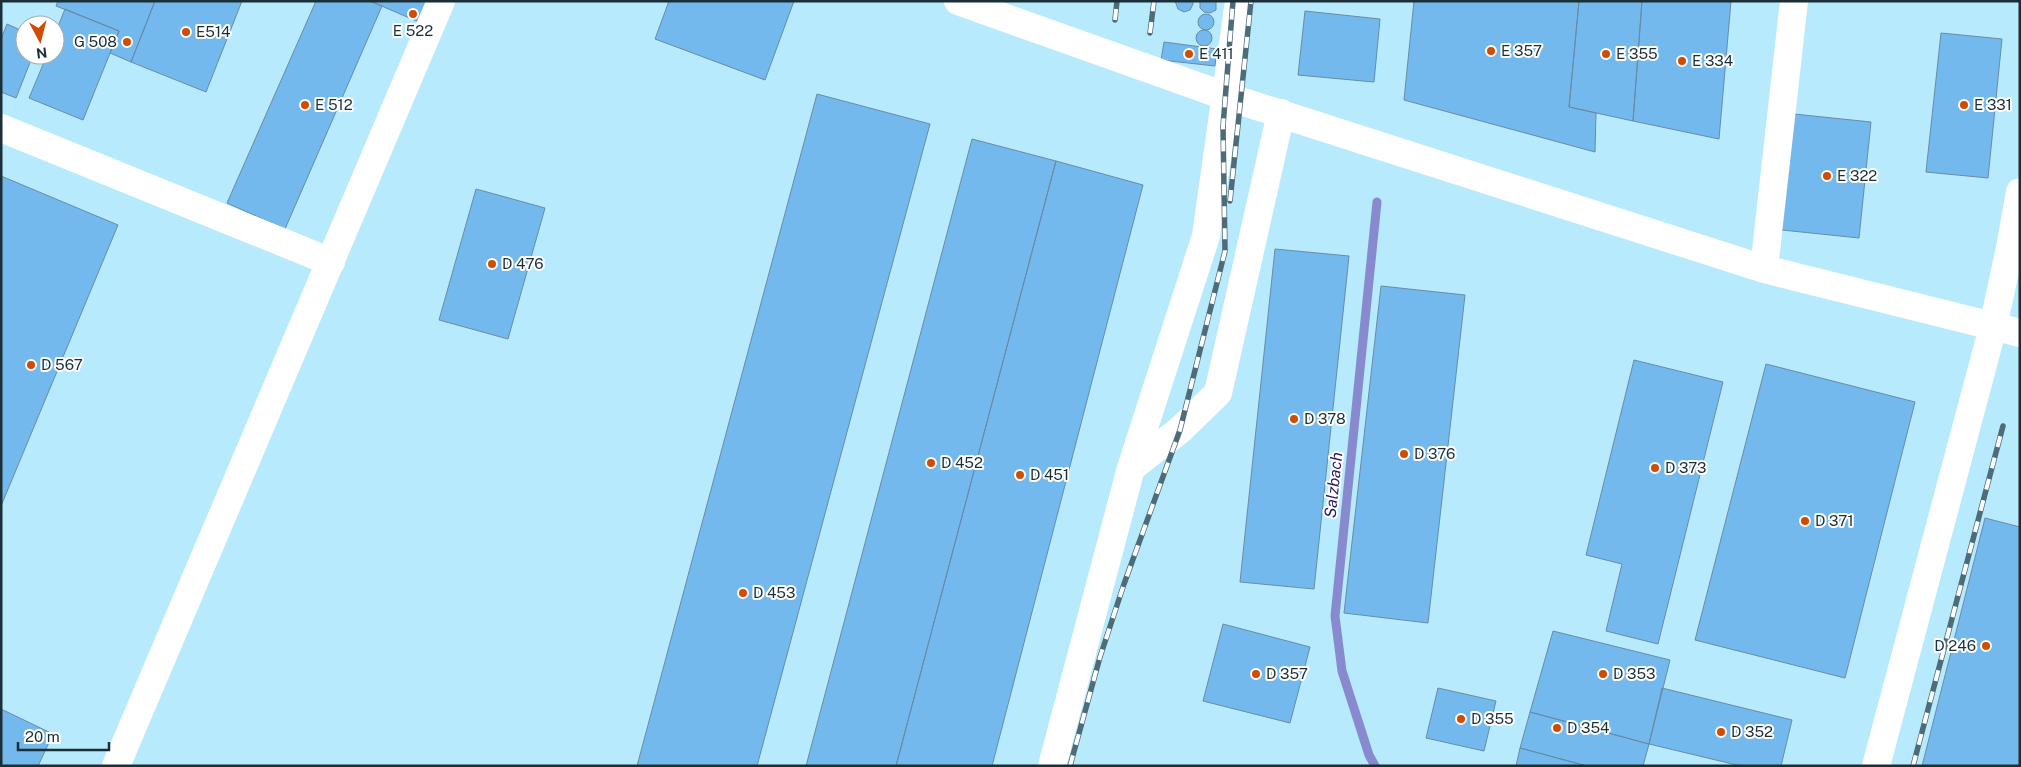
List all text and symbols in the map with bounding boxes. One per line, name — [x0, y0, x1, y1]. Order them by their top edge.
marker: E 522 — [407, 8, 419, 20]
north arrow — [15, 15, 65, 65]
place label: E 522 — [393, 22, 433, 39]
place label: E514 — [196, 23, 230, 40]
marker: E514 — [180, 26, 192, 38]
place label: G 508 — [74, 33, 117, 50]
marker: G 508 — [121, 36, 133, 48]
place label: E 357 — [1501, 42, 1542, 59]
text: N — [35, 44, 48, 62]
place label: E 411 — [1199, 45, 1234, 62]
marker: E 357 — [1485, 45, 1497, 57]
place label: E 355 — [1616, 45, 1658, 62]
marker: E 411 — [1183, 48, 1195, 60]
marker: E 355 — [1600, 48, 1612, 60]
place label: E 334 — [1692, 52, 1733, 69]
marker: E 334 — [1676, 55, 1688, 67]
place label: E 512 — [315, 96, 353, 113]
place label: E 331 — [1974, 96, 2012, 113]
marker: E 512 — [299, 99, 311, 111]
marker: E 331 — [1958, 99, 1970, 111]
place label: E 322 — [1837, 167, 1877, 184]
marker: E 322 — [1821, 170, 1833, 182]
place label: D 476 — [502, 255, 544, 272]
marker: D 476 — [486, 258, 498, 270]
place label: D 567 — [41, 356, 83, 373]
marker: D 567 — [25, 359, 37, 371]
place label: D 378 — [1304, 410, 1346, 427]
marker: D 378 — [1288, 413, 1300, 425]
place label: D 376 — [1414, 445, 1455, 462]
marker: D 376 — [1398, 448, 1410, 460]
water label: Salzbach — [1321, 451, 1346, 519]
place label: D 452 — [941, 454, 983, 471]
marker: D 452 — [925, 457, 937, 469]
place label: D 373 — [1665, 459, 1706, 476]
marker: D 373 — [1649, 462, 1661, 474]
place label: D 451 — [1030, 466, 1069, 483]
marker: D 451 — [1014, 469, 1026, 481]
place label: D 371 — [1815, 512, 1854, 529]
marker: D 371 — [1799, 515, 1811, 527]
place label: D 453 — [753, 584, 795, 601]
marker: D 453 — [737, 587, 749, 599]
place label: D 246 — [1934, 637, 1976, 654]
marker: D 246 — [1980, 640, 1992, 652]
place label: D 357 — [1266, 665, 1308, 682]
place label: D 353 — [1613, 665, 1656, 682]
marker: D 357 — [1250, 668, 1262, 680]
marker: D 353 — [1597, 668, 1609, 680]
place label: D 355 — [1471, 710, 1514, 727]
marker: D 355 — [1455, 713, 1467, 725]
place label: D 354 — [1567, 719, 1610, 736]
scale bar — [18, 720, 109, 752]
marker: D 354 — [1551, 722, 1563, 734]
place label: D 352 — [1731, 723, 1773, 740]
marker: D 352 — [1715, 726, 1727, 738]
text: 20 m — [25, 728, 60, 745]

